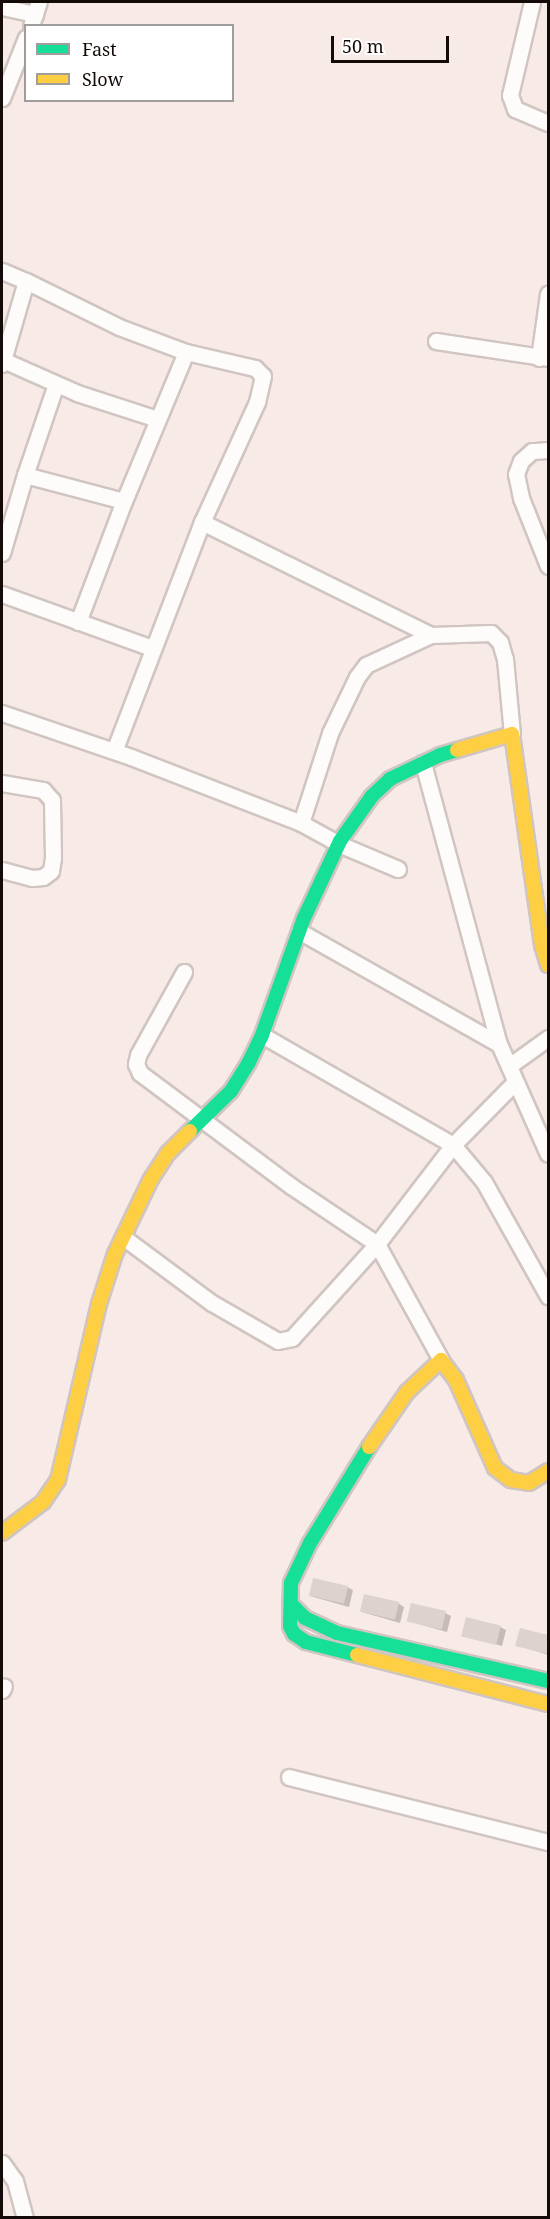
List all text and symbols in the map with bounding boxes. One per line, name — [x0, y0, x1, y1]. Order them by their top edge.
legend — [24, 24, 234, 102]
scale bar — [334, 24, 452, 62]
text: 50 m — [342, 34, 384, 58]
text: Fast — [82, 37, 117, 61]
text: Slow — [82, 67, 123, 91]

